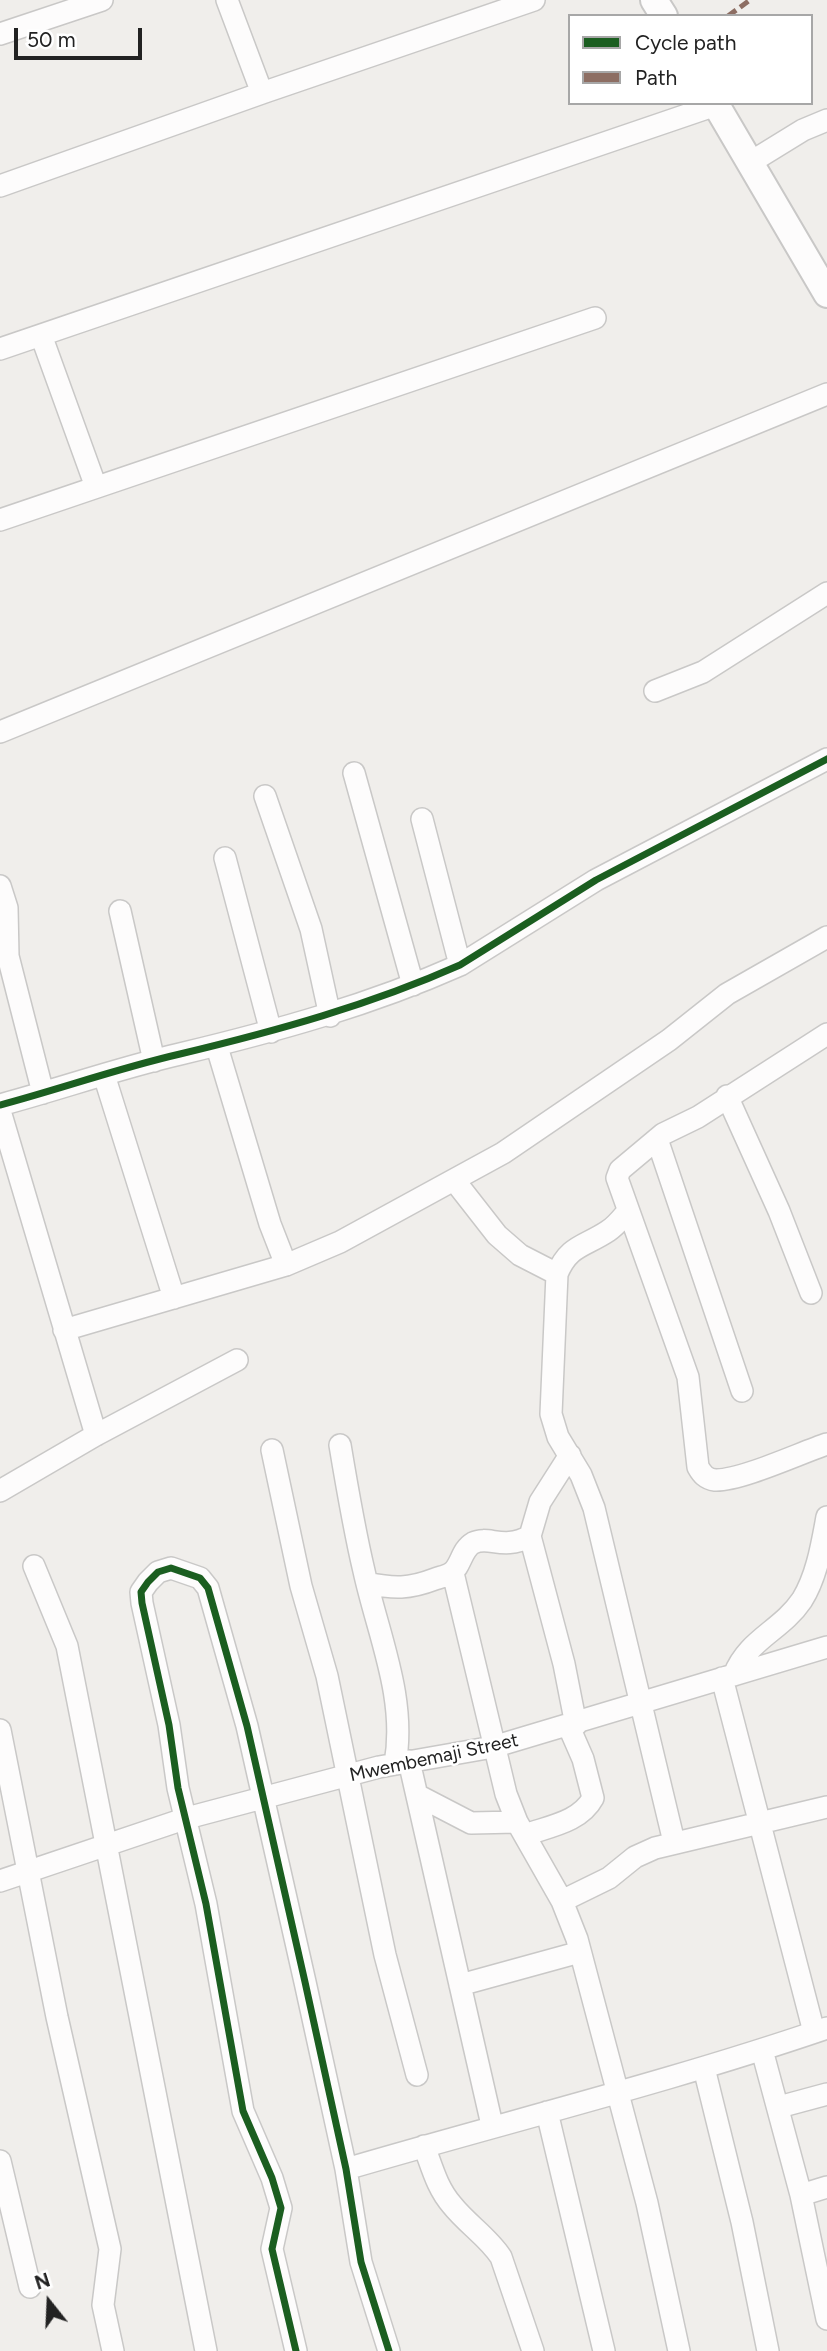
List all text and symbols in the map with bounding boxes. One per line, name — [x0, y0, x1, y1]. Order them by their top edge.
scale bar — [18, 14, 145, 58]
legend — [568, 14, 813, 105]
text: 50 m — [27, 27, 76, 52]
text: Cycle path — [635, 30, 736, 55]
text: Path — [635, 65, 677, 90]
street label: Mwembemaji Street — [347, 1729, 521, 1787]
north arrow — [14, 2267, 84, 2337]
text: N — [32, 2268, 53, 2295]

